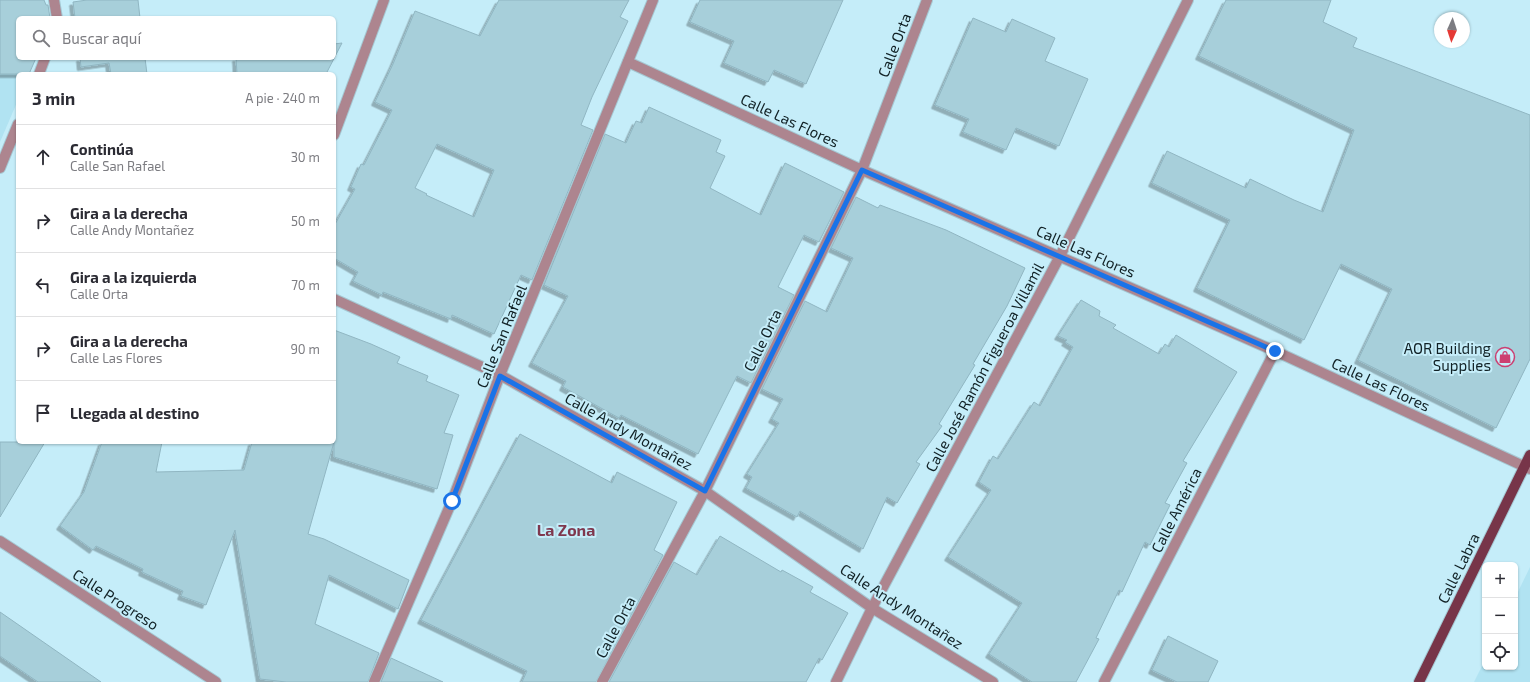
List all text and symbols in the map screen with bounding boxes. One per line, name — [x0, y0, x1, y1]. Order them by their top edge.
street label: Calle Orta — [874, 10, 914, 80]
north arrow — [1434, 12, 1470, 48]
search box — [16, 16, 336, 60]
icon: search — [30, 27, 52, 49]
text: Buscar aquí — [62, 29, 141, 47]
text: 3 min — [32, 88, 75, 108]
street label: Calle Las Flores — [738, 89, 842, 151]
text: A pie · 240 m — [245, 90, 320, 106]
text: Continúa — [70, 140, 133, 158]
icon: ahead — [32, 146, 54, 168]
text: 30 m — [291, 149, 320, 165]
text: Calle San Rafael — [70, 158, 165, 174]
text: Gira a la derecha — [70, 204, 188, 222]
icon: right — [32, 210, 54, 232]
text: 50 m — [291, 213, 320, 229]
street label: Calle Las Flores — [1034, 221, 1138, 281]
text: Calle Andy Montañez — [70, 222, 194, 238]
street label: Calle José Ramón Figueroa Villamil — [921, 259, 1047, 475]
text: Gira a la izquierda — [70, 268, 197, 286]
icon: left — [32, 274, 54, 296]
text: 70 m — [291, 277, 320, 293]
street label: Calle San Rafael — [472, 281, 530, 390]
text: Calle Orta — [70, 286, 128, 302]
street label: Calle Orta — [739, 306, 785, 374]
text: Gira a la derecha — [70, 332, 188, 350]
icon: right — [32, 338, 54, 360]
place label: AOR Building Supplies — [1404, 339, 1492, 374]
text: 90 m — [290, 341, 320, 357]
route end — [1266, 342, 1284, 360]
shop icon: AOR Building Supplies — [1494, 346, 1516, 368]
text: Calle Las Flores — [70, 350, 162, 366]
street label: Calle Las Flores — [1329, 353, 1433, 415]
street label: Calle Andy Montañez — [562, 388, 696, 474]
icon: arrive — [32, 402, 54, 424]
text: Llegada al destino — [70, 404, 199, 422]
street label: Calle América — [1147, 465, 1205, 555]
route start — [443, 492, 461, 510]
district label: La Zona — [537, 520, 595, 539]
street label: Calle Labra — [1433, 530, 1483, 606]
street label: Calle Andy Montañez — [837, 559, 967, 653]
map controls — [1482, 562, 1518, 670]
button: + — [1482, 562, 1518, 598]
street label: Calle Progreso — [70, 565, 162, 633]
street label: Calle Orta — [591, 593, 639, 661]
button: − — [1482, 598, 1518, 634]
button: locate — [1482, 634, 1518, 670]

